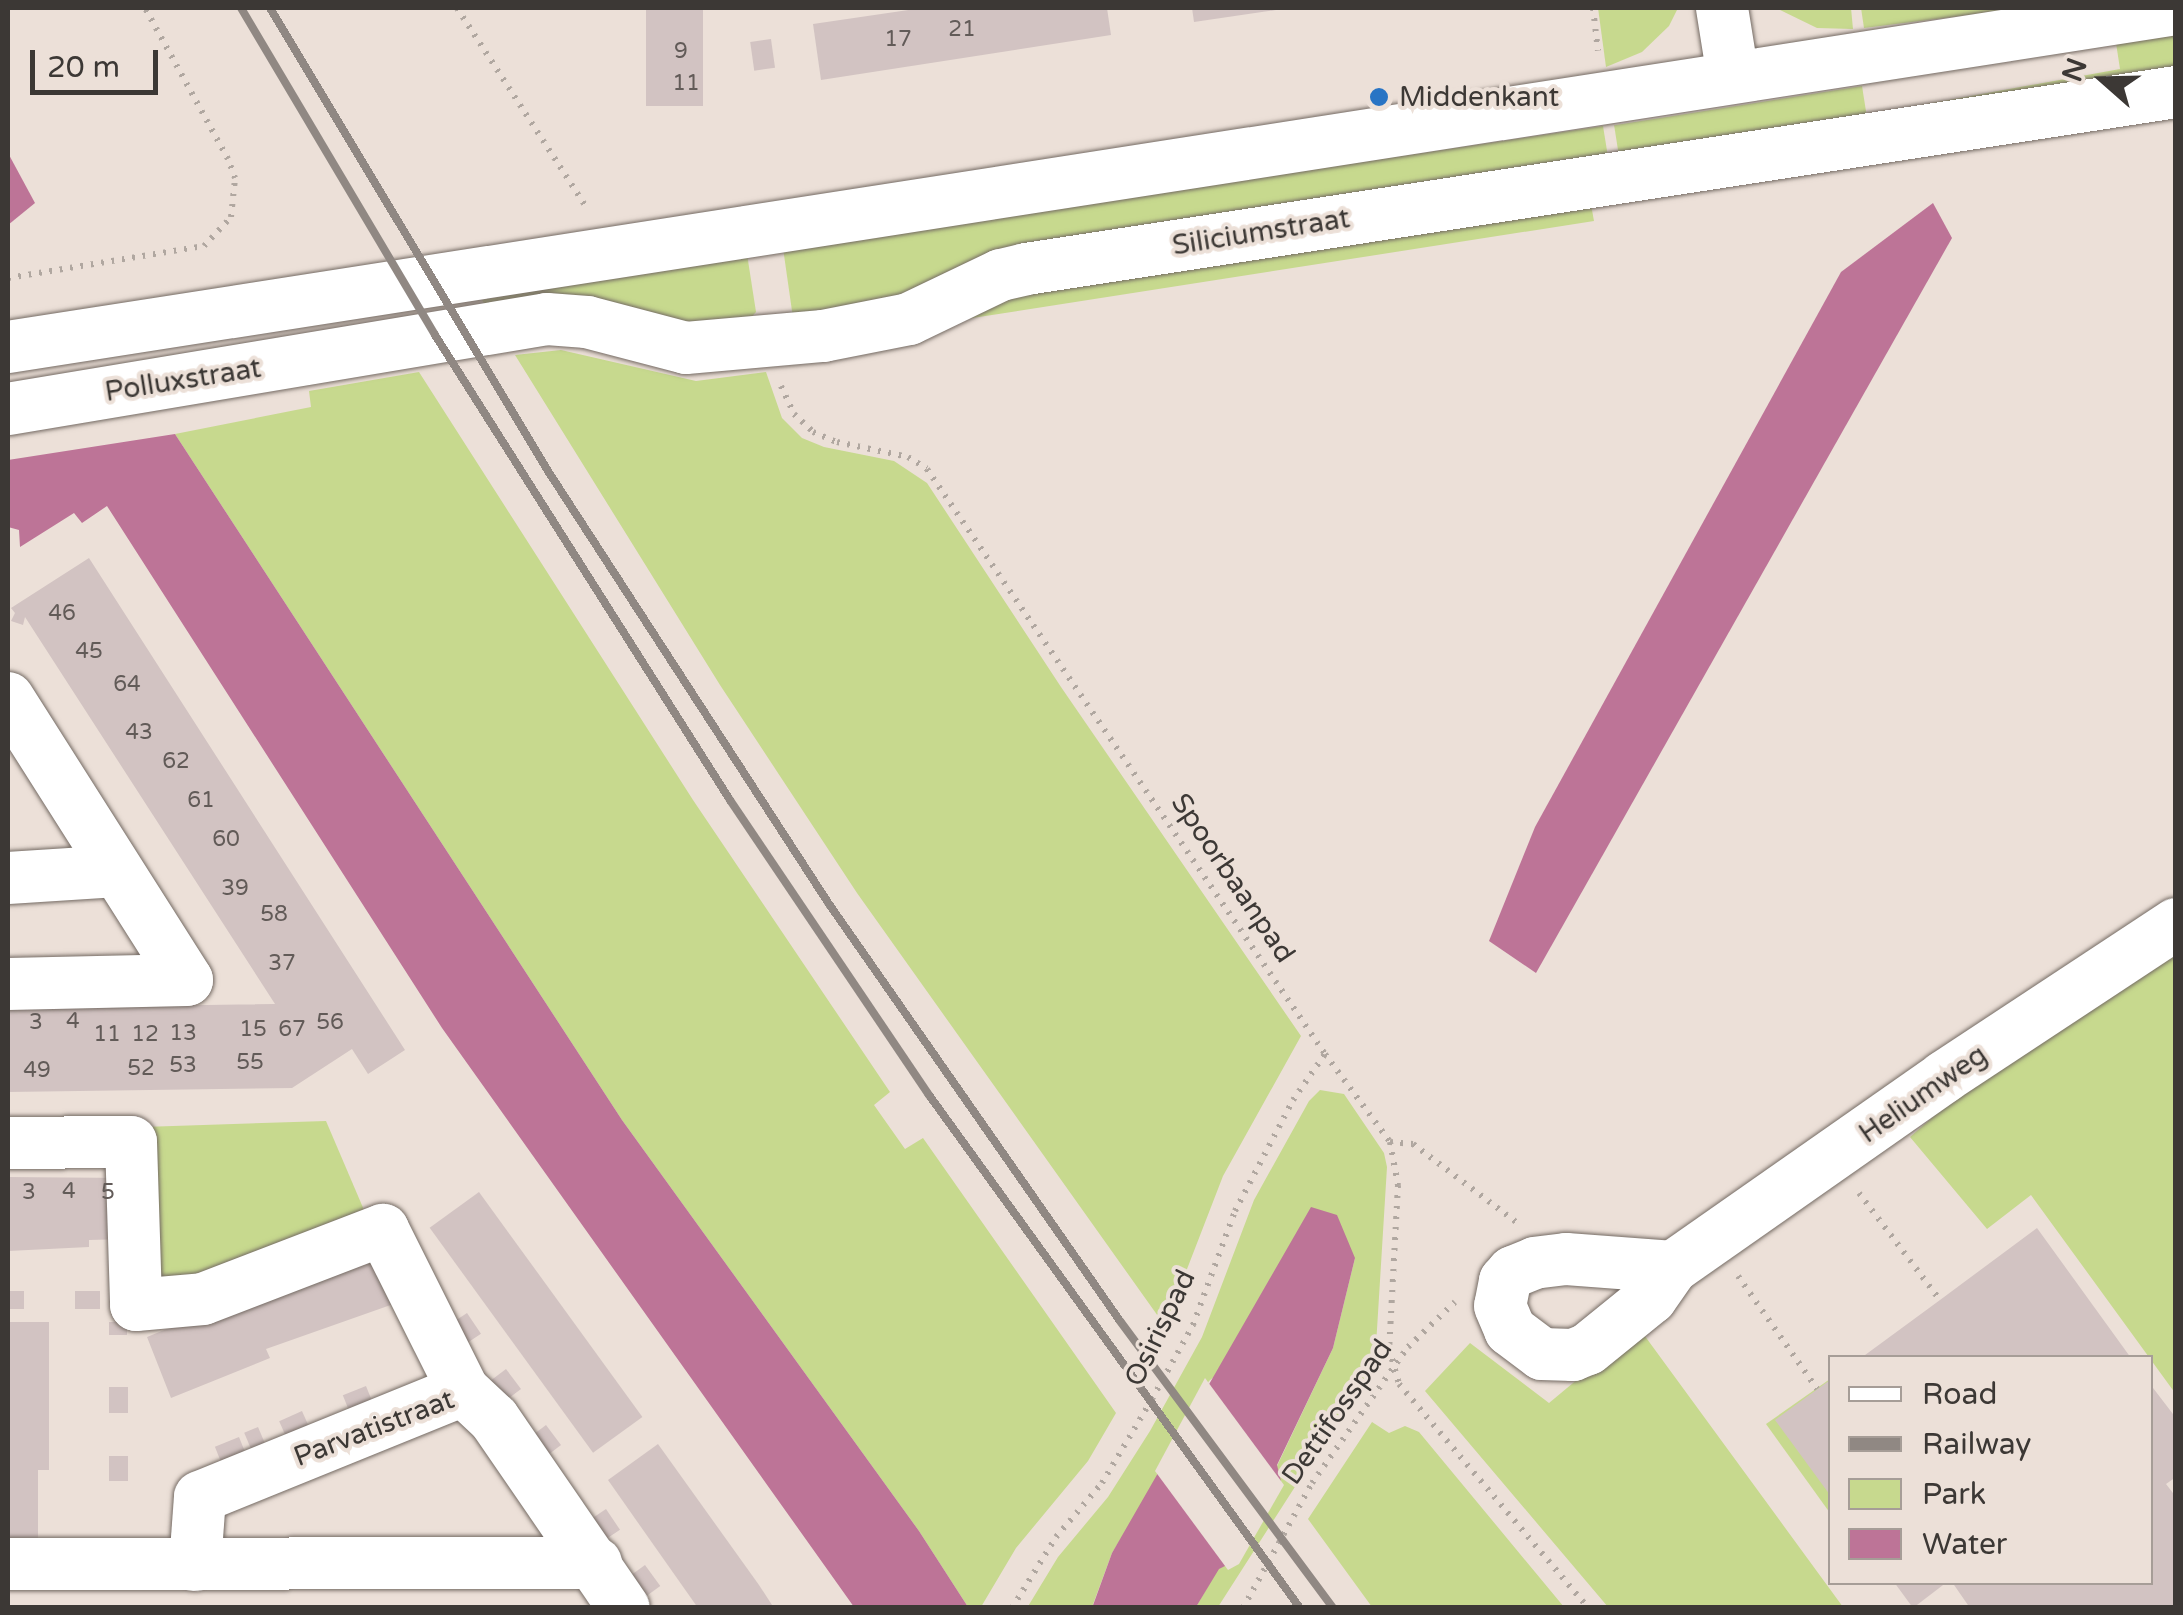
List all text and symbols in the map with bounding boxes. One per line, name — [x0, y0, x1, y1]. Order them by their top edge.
house number: 21 — [948, 17, 976, 43]
house number: 17 — [884, 27, 912, 53]
scale bar — [35, 30, 162, 92]
north arrow — [2053, 30, 2153, 130]
house number: 9 — [674, 39, 688, 65]
text: 20 m — [47, 49, 120, 86]
text: N — [2055, 53, 2095, 86]
house number: 11 — [672, 71, 700, 97]
place label: Middenkant — [1399, 80, 1559, 114]
marker: Middenkant — [1368, 86, 1390, 108]
street label: Siliciumstraat — [1170, 201, 1352, 263]
street label: Polluxstraat — [102, 351, 264, 409]
house number: 46 — [48, 601, 76, 627]
house number: 45 — [75, 639, 103, 665]
house number: 64 — [113, 672, 141, 698]
house number: 43 — [125, 720, 153, 746]
house number: 62 — [162, 749, 190, 775]
street label: Spoorbaanpad — [1164, 787, 1302, 969]
house number: 61 — [187, 788, 215, 814]
house number: 60 — [212, 827, 240, 853]
house number: 39 — [221, 876, 249, 902]
house number: 58 — [260, 902, 288, 928]
house number: 37 — [268, 951, 296, 977]
house number: 4 — [66, 1009, 80, 1035]
house number: 3 — [29, 1010, 43, 1036]
house number: 56 — [316, 1010, 344, 1036]
house number: 15 — [239, 1017, 267, 1043]
house number: 67 — [278, 1017, 306, 1043]
house number: 13 — [169, 1021, 197, 1047]
house number: 11 — [93, 1022, 121, 1048]
house number: 12 — [131, 1022, 159, 1048]
street label: Heliumweg — [1853, 1038, 1993, 1150]
house number: 55 — [236, 1050, 264, 1076]
house number: 53 — [169, 1053, 197, 1079]
house number: 52 — [127, 1056, 155, 1082]
house number: 49 — [23, 1058, 51, 1084]
house number: 4 — [62, 1179, 76, 1205]
house number: 3 — [22, 1180, 36, 1206]
house number: 5 — [101, 1180, 115, 1206]
street label: Osirispad — [1117, 1264, 1203, 1392]
street label: Dettifosspad — [1275, 1333, 1399, 1491]
legend — [1828, 1355, 2153, 1585]
text: Road — [1922, 1376, 1997, 1413]
street label: Parvatistraat — [289, 1382, 459, 1474]
text: Railway — [1922, 1426, 2031, 1463]
text: Park — [1922, 1476, 1986, 1513]
text: Water — [1922, 1526, 2007, 1563]

